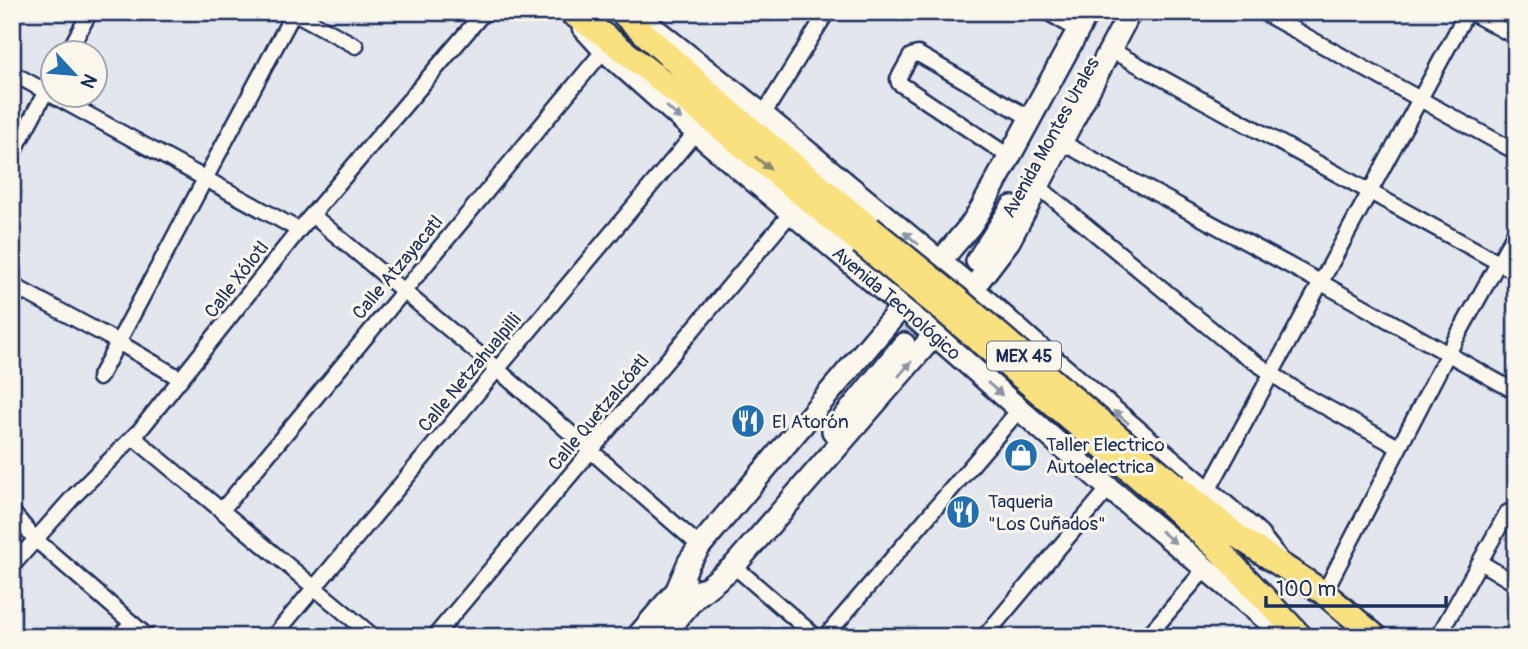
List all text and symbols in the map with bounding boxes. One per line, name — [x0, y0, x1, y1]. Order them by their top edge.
north arrow — [38, 38, 108, 108]
street label: Avenida Montes Urales — [997, 53, 1105, 222]
text: N — [75, 70, 102, 92]
one-way arrow — [666, 105, 683, 120]
one-way arrow — [755, 155, 772, 170]
street label: Calle Atzayacatl — [347, 211, 448, 325]
one-way arrow — [902, 230, 920, 245]
street label: Calle Xólotl — [199, 236, 274, 323]
street label: Avenida Tecnológico — [827, 241, 966, 366]
street label: Calle Netzahualpilli — [413, 308, 527, 437]
road number: MEX 45 — [987, 342, 1061, 370]
street label: Calle Quetzalcóatl — [543, 349, 655, 476]
one-way arrow — [897, 361, 912, 378]
one-way arrow — [987, 381, 1004, 396]
restaurant icon: El Atorón — [729, 402, 767, 440]
place label: El Atorón — [772, 410, 849, 434]
one-way arrow — [1112, 410, 1129, 425]
place label: Taller Electrico Autoelectrica — [1046, 433, 1165, 479]
shop icon: Taller Electrico Autoelectrica — [1002, 436, 1040, 474]
place label: Taqueria "Los Cuñados" — [988, 490, 1106, 536]
restaurant icon: Taqueria "Los Cuñados" — [944, 493, 982, 531]
one-way arrow — [1159, 529, 1177, 545]
scale bar — [1266, 565, 1446, 609]
text: 100 m — [1276, 576, 1336, 603]

